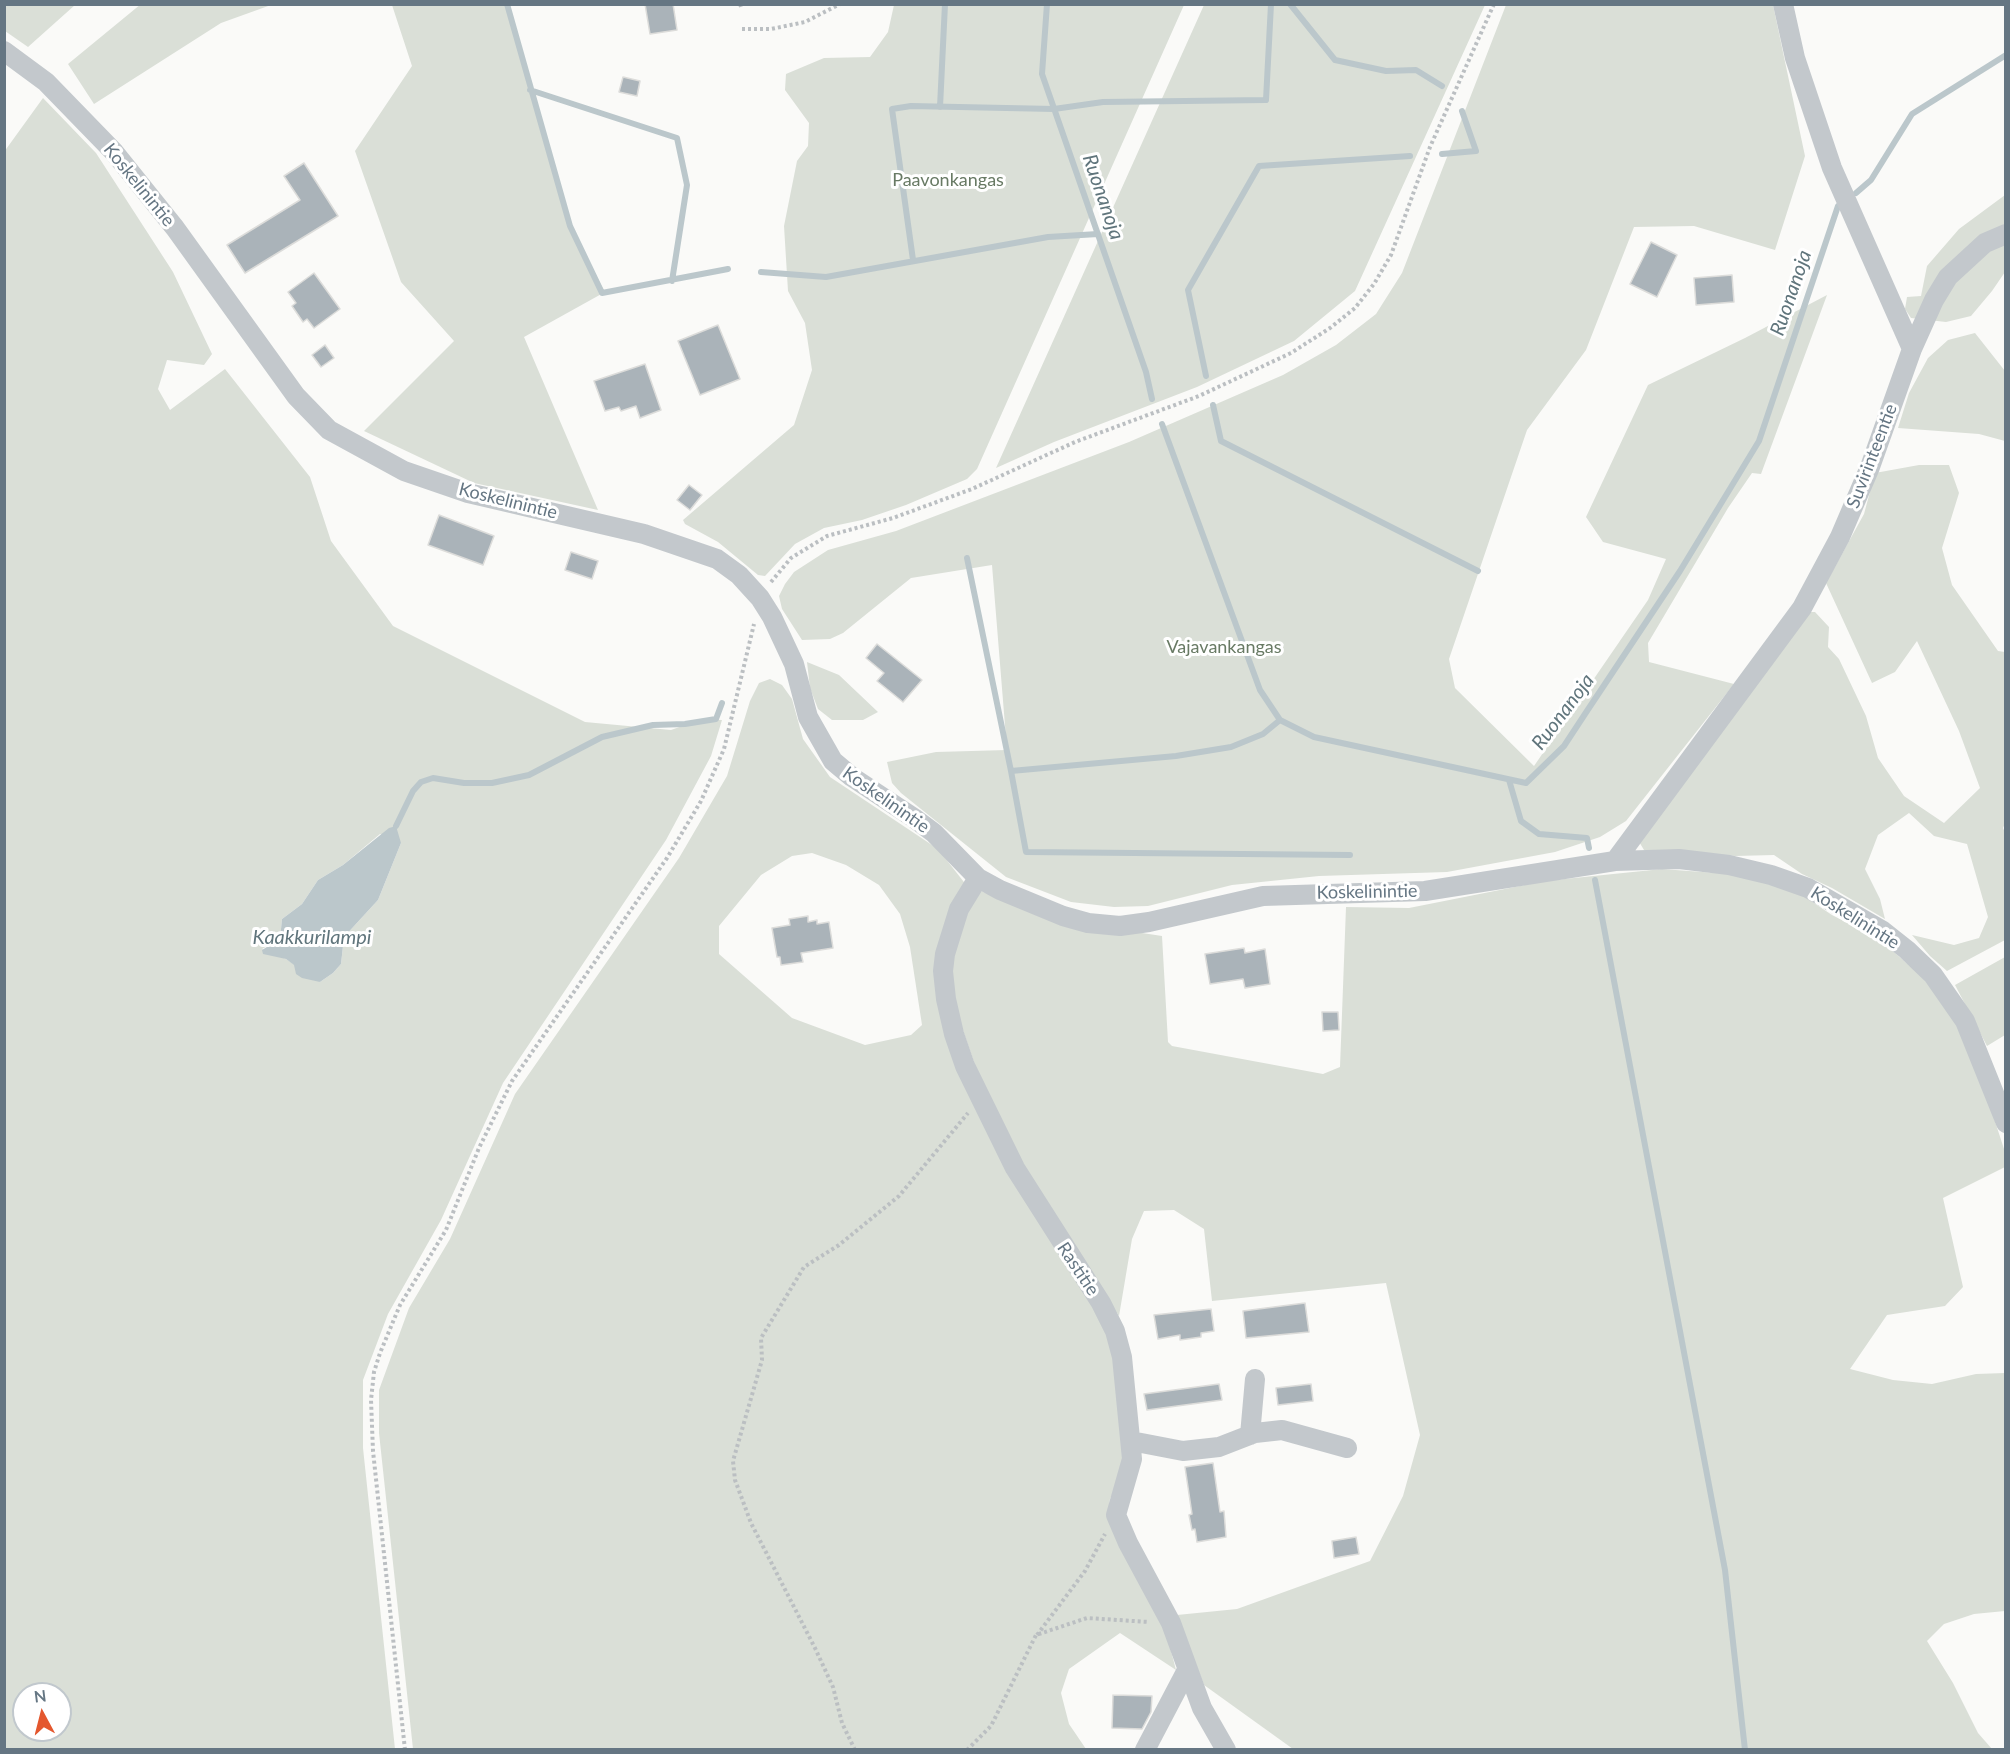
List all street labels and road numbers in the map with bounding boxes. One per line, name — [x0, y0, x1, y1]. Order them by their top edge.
street label: Koskelinintie — [99, 139, 179, 231]
street label: Suvirinteentie — [1842, 401, 1902, 511]
street label: Koskelinintie — [456, 478, 560, 524]
street label: Koskelinintie — [839, 762, 933, 838]
street label: Koskelinintie — [1316, 880, 1418, 904]
street label: Koskelinintie — [1807, 882, 1903, 954]
street label: Rastitie — [1052, 1238, 1104, 1300]

